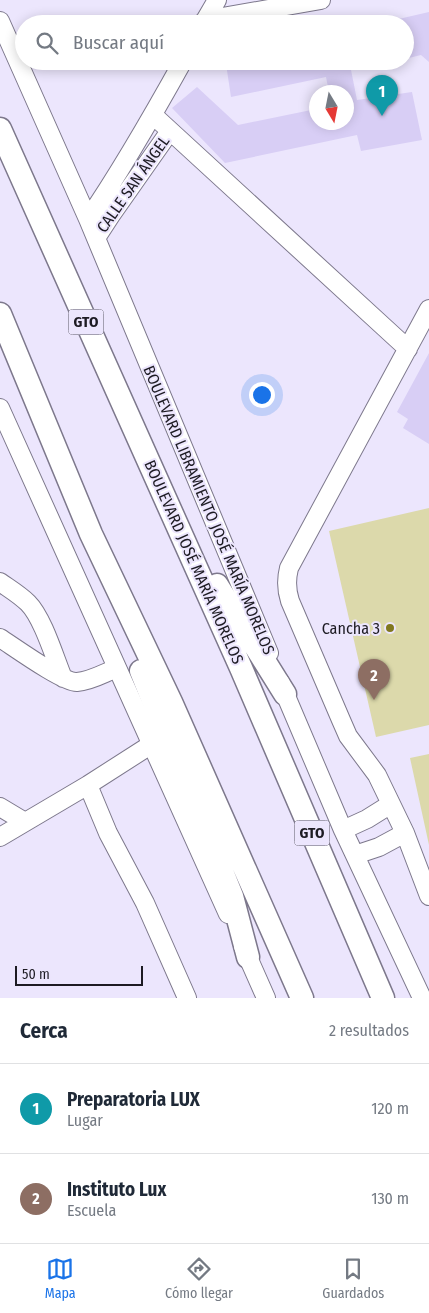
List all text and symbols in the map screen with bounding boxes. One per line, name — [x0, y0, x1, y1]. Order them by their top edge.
search box — [15, 15, 414, 70]
icon: search — [33, 29, 61, 57]
text: Buscar aquí — [73, 31, 164, 54]
pin: 1 — [366, 75, 398, 116]
north arrow — [309, 85, 354, 130]
street label: CALLE SAN ÁNGEL — [93, 132, 173, 236]
road number: GTO — [68, 310, 104, 334]
street label: BOULEVARD LIBRAMIENTO JOSÉ MARÍA MORELOS — [139, 363, 279, 657]
your location — [249, 382, 275, 408]
street label: BOULEVARD JOSÉ MARÍA MORELOS — [140, 457, 248, 667]
place label: Cancha 3 — [322, 619, 380, 638]
marker: Cancha 3 — [384, 622, 396, 634]
pin: 2 — [358, 659, 390, 700]
road number: GTO — [294, 820, 330, 846]
scale bar — [15, 963, 142, 986]
text: 50 m — [22, 966, 50, 983]
text: Cerca — [20, 1018, 68, 1044]
text: 2 resultados — [329, 1021, 409, 1040]
text: Preparatoria LUX — [67, 1088, 200, 1111]
text: 1 — [33, 1099, 39, 1118]
text: 120 m — [371, 1099, 409, 1118]
text: Lugar — [67, 1111, 103, 1130]
text: Instituto Lux — [67, 1178, 166, 1201]
text: 2 — [32, 1189, 40, 1208]
text: 130 m — [371, 1189, 409, 1208]
text: Escuela — [67, 1201, 116, 1220]
tab: Mapa — [45, 1255, 76, 1302]
tab: Cómo llegar — [165, 1255, 233, 1302]
tab: Guardados — [322, 1255, 384, 1302]

